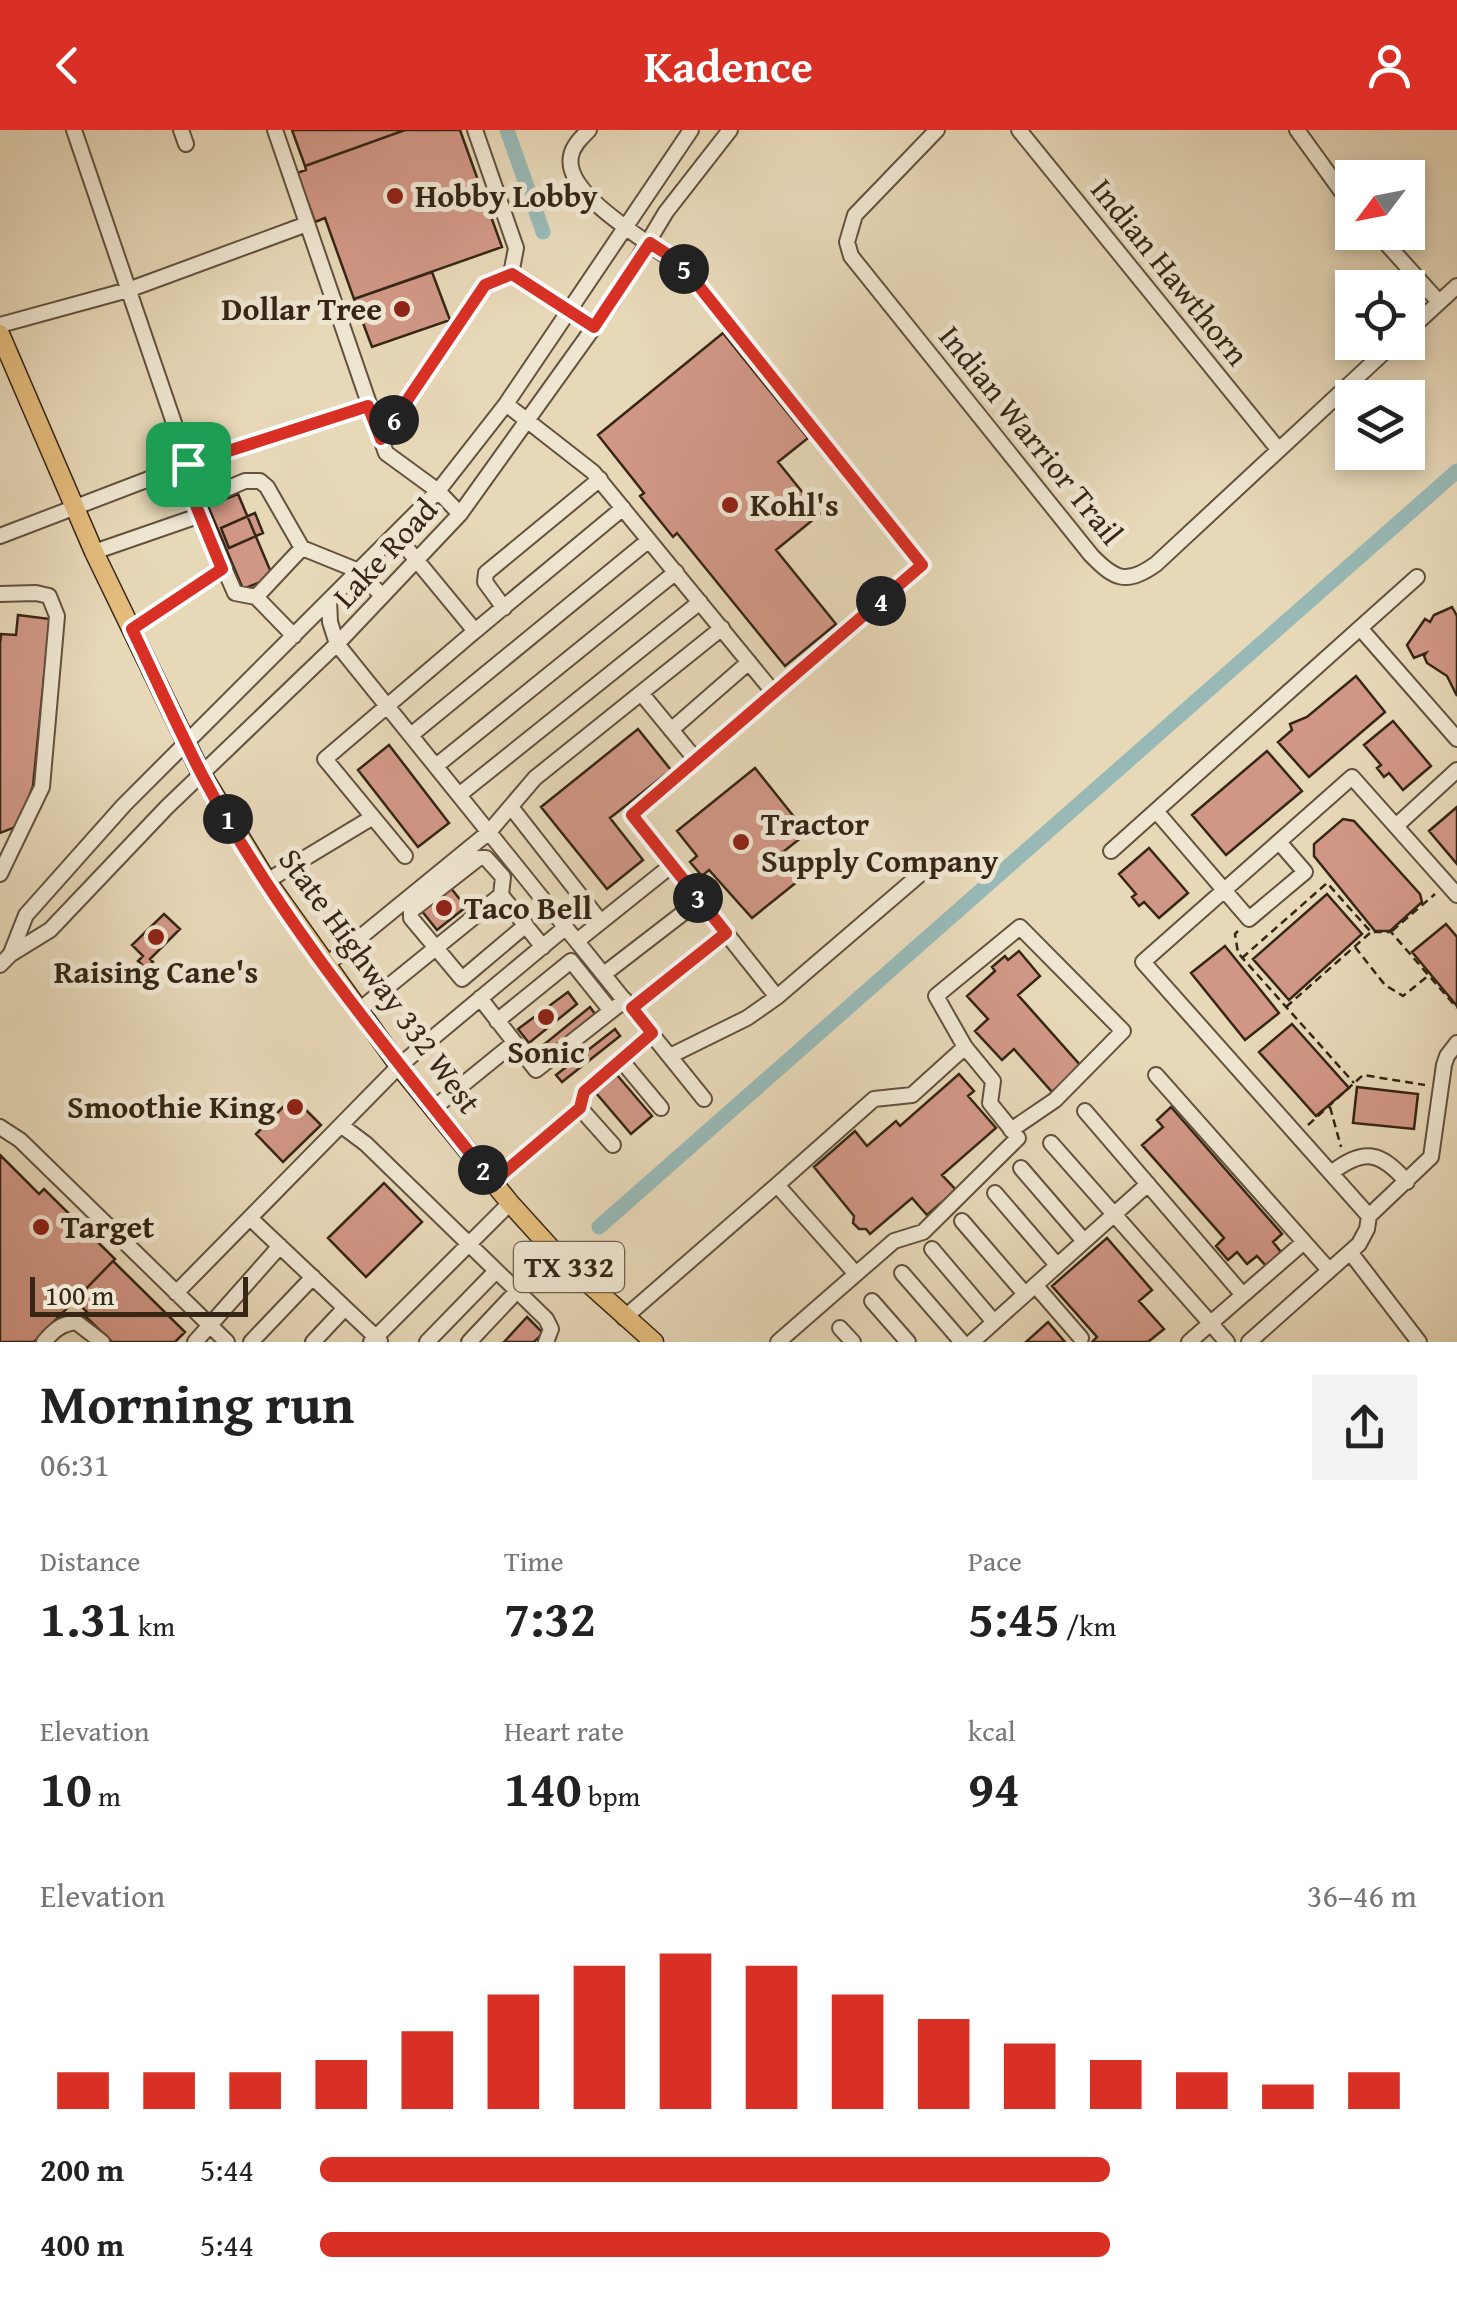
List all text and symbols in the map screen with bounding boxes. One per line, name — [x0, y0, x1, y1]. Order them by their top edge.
text: Kadence — [644, 33, 813, 98]
icon: back — [40, 38, 95, 93]
icon: person — [1362, 38, 1417, 93]
north arrow — [1335, 160, 1425, 250]
map controls — [1335, 160, 1425, 470]
street label: Indian Hawthorn — [1080, 168, 1261, 376]
place label: Hobby Lobby — [415, 172, 598, 219]
marker: Hobby Lobby — [384, 185, 406, 207]
pin: 5 — [659, 244, 709, 294]
text: 5 — [677, 248, 691, 289]
button: locate — [1335, 270, 1425, 360]
place label: Dollar Tree — [222, 285, 382, 332]
marker: Dollar Tree — [391, 298, 413, 320]
street label: Indian Warrior Trail — [928, 315, 1135, 555]
button: layers — [1335, 380, 1425, 470]
pin: 6 — [369, 395, 419, 445]
text: 6 — [387, 399, 401, 440]
pin — [146, 422, 231, 507]
icon: arrive — [161, 437, 216, 492]
place label: Kohl's — [750, 481, 839, 528]
street label: Lake Road — [321, 487, 448, 618]
marker: Kohl's — [719, 494, 741, 516]
pin: 4 — [856, 576, 906, 626]
text: 4 — [874, 580, 888, 621]
pin: 1 — [203, 794, 253, 844]
text: 1 — [221, 798, 235, 839]
place label: Tractor Supply Company — [761, 800, 999, 884]
marker: Tractor Supply Company — [730, 831, 752, 853]
street label: State Highway 332 West — [268, 838, 493, 1123]
pin: 3 — [673, 873, 723, 923]
text: 3 — [691, 877, 705, 918]
place label: Taco Bell — [464, 884, 592, 931]
marker: Taco Bell — [433, 897, 455, 919]
marker: Raising Cane's — [145, 926, 167, 948]
place label: Raising Cane's — [54, 948, 258, 995]
marker: Sonic — [535, 1006, 557, 1028]
place label: Sonic — [507, 1028, 585, 1075]
place label: Smoothie King — [67, 1083, 275, 1130]
marker: Smoothie King — [284, 1096, 306, 1118]
pin: 2 — [458, 1145, 508, 1195]
text: 2 — [476, 1149, 490, 1190]
place label: Target — [61, 1203, 154, 1250]
marker: Target — [30, 1216, 52, 1238]
road number: TX 332 — [514, 1242, 624, 1292]
scale bar — [30, 1272, 248, 1316]
text: 100 m — [45, 1274, 114, 1315]
text: Morning run — [40, 1363, 354, 1443]
button: share — [1312, 1375, 1417, 1480]
text: 06:31 — [40, 1441, 109, 1488]
text: Distance — [40, 1540, 140, 1581]
text: Time — [504, 1540, 564, 1581]
text: Pace — [968, 1540, 1022, 1581]
text: 1.31 — [40, 1581, 132, 1654]
text: 7:32 — [504, 1581, 596, 1654]
text: 5:45 — [968, 1581, 1060, 1654]
text: km — [132, 1605, 175, 1646]
text: /km — [1060, 1605, 1116, 1646]
text: Elevation — [40, 1710, 150, 1751]
text: Heart rate — [504, 1710, 624, 1751]
text: kcal — [968, 1710, 1016, 1751]
text: 10 — [40, 1751, 92, 1824]
text: 140 — [504, 1751, 582, 1824]
text: 94 — [968, 1751, 1020, 1824]
text: m — [92, 1775, 121, 1816]
text: bpm — [582, 1775, 640, 1816]
text: Elevation — [40, 1872, 165, 1919]
text: 36–46 m — [1307, 1872, 1417, 1919]
text: 200 m — [40, 2146, 124, 2193]
text: 5:44 — [200, 2146, 254, 2193]
text: 400 m — [40, 2221, 124, 2268]
text: 5:44 — [200, 2221, 254, 2268]

